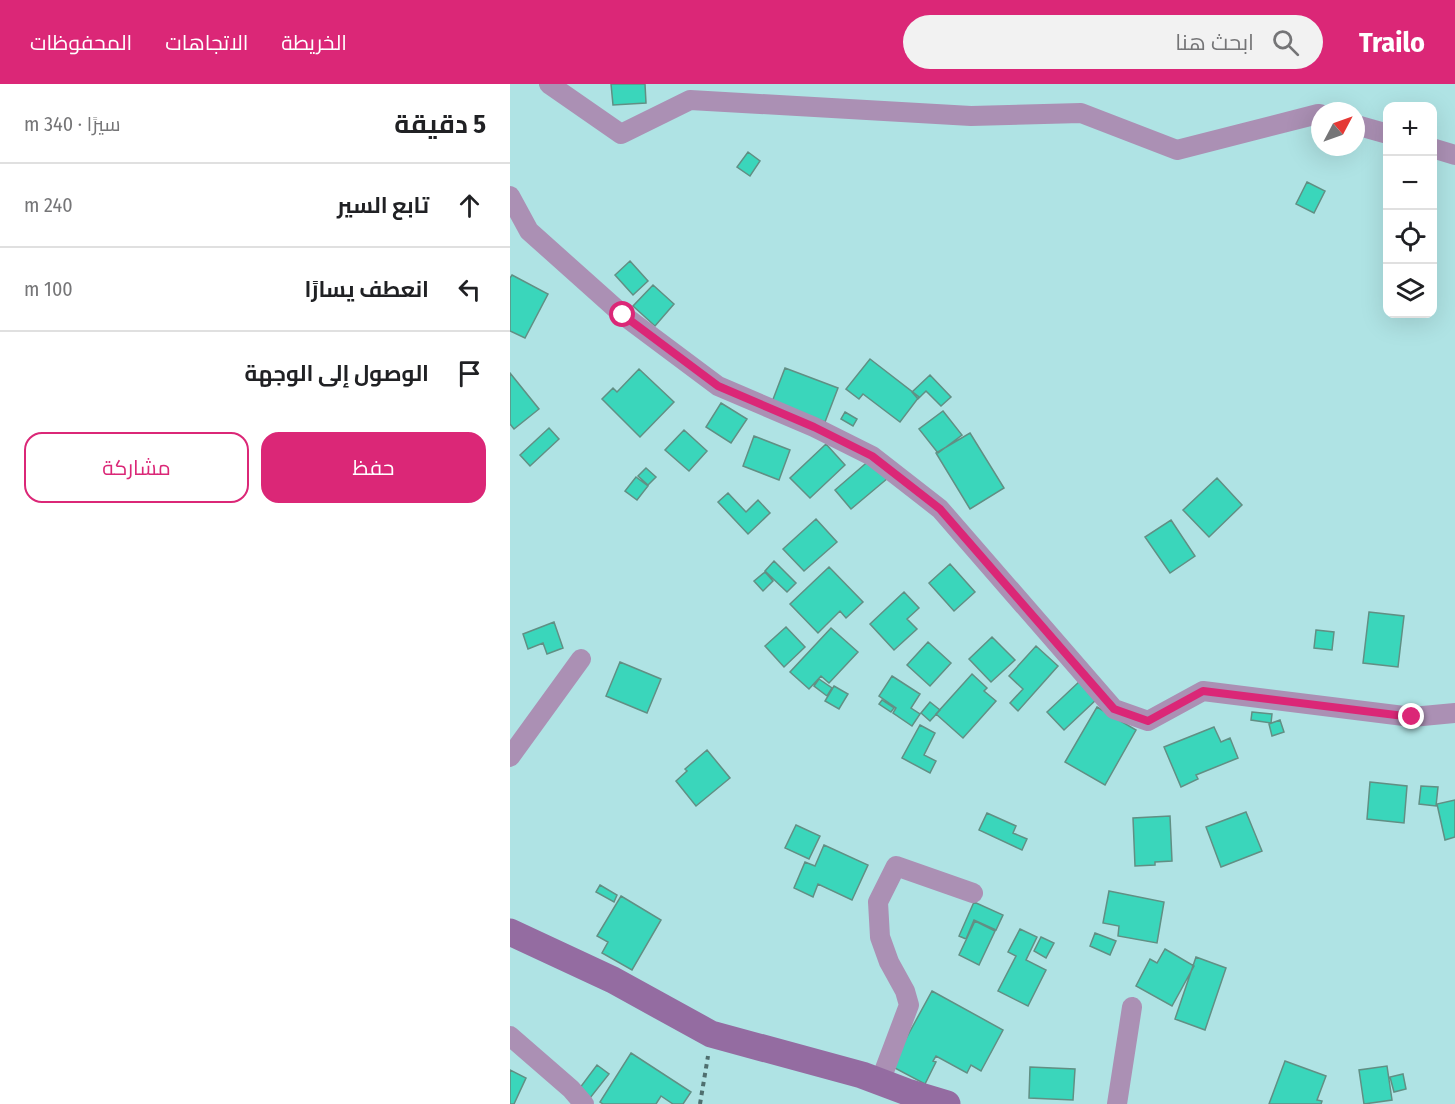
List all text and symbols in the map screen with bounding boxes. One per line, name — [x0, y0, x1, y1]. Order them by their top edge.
search box — [903, 15, 1323, 69]
icon: search — [1269, 26, 1302, 59]
text: Trailo — [1359, 26, 1425, 59]
text: ابحث هنا — [1175, 29, 1254, 56]
text: المحفوظات — [30, 30, 132, 56]
text: الاتجاهات — [165, 30, 248, 56]
text: الخريطة — [281, 30, 347, 56]
north arrow — [1311, 102, 1365, 156]
map controls — [1383, 102, 1437, 318]
button: + — [1383, 102, 1437, 156]
text: 5 دقيقة — [394, 109, 486, 140]
text: سيرًا · 340 m — [24, 112, 121, 136]
button: − — [1383, 156, 1437, 210]
icon: ahead — [453, 189, 486, 222]
text: تابع السير — [337, 192, 429, 219]
text: 240 m — [24, 193, 73, 217]
button: locate — [1383, 210, 1437, 264]
button: layers — [1383, 264, 1437, 318]
icon: left — [453, 273, 486, 306]
text: انعطف يسارًا — [304, 276, 429, 303]
text: 100 m — [24, 277, 73, 301]
route start — [609, 301, 635, 327]
icon: arrive — [453, 357, 486, 390]
text: الوصول إلى الوجهة — [245, 360, 429, 387]
button: مشاركة — [24, 432, 249, 503]
button: حفظ — [261, 432, 486, 503]
route end — [1398, 703, 1424, 729]

